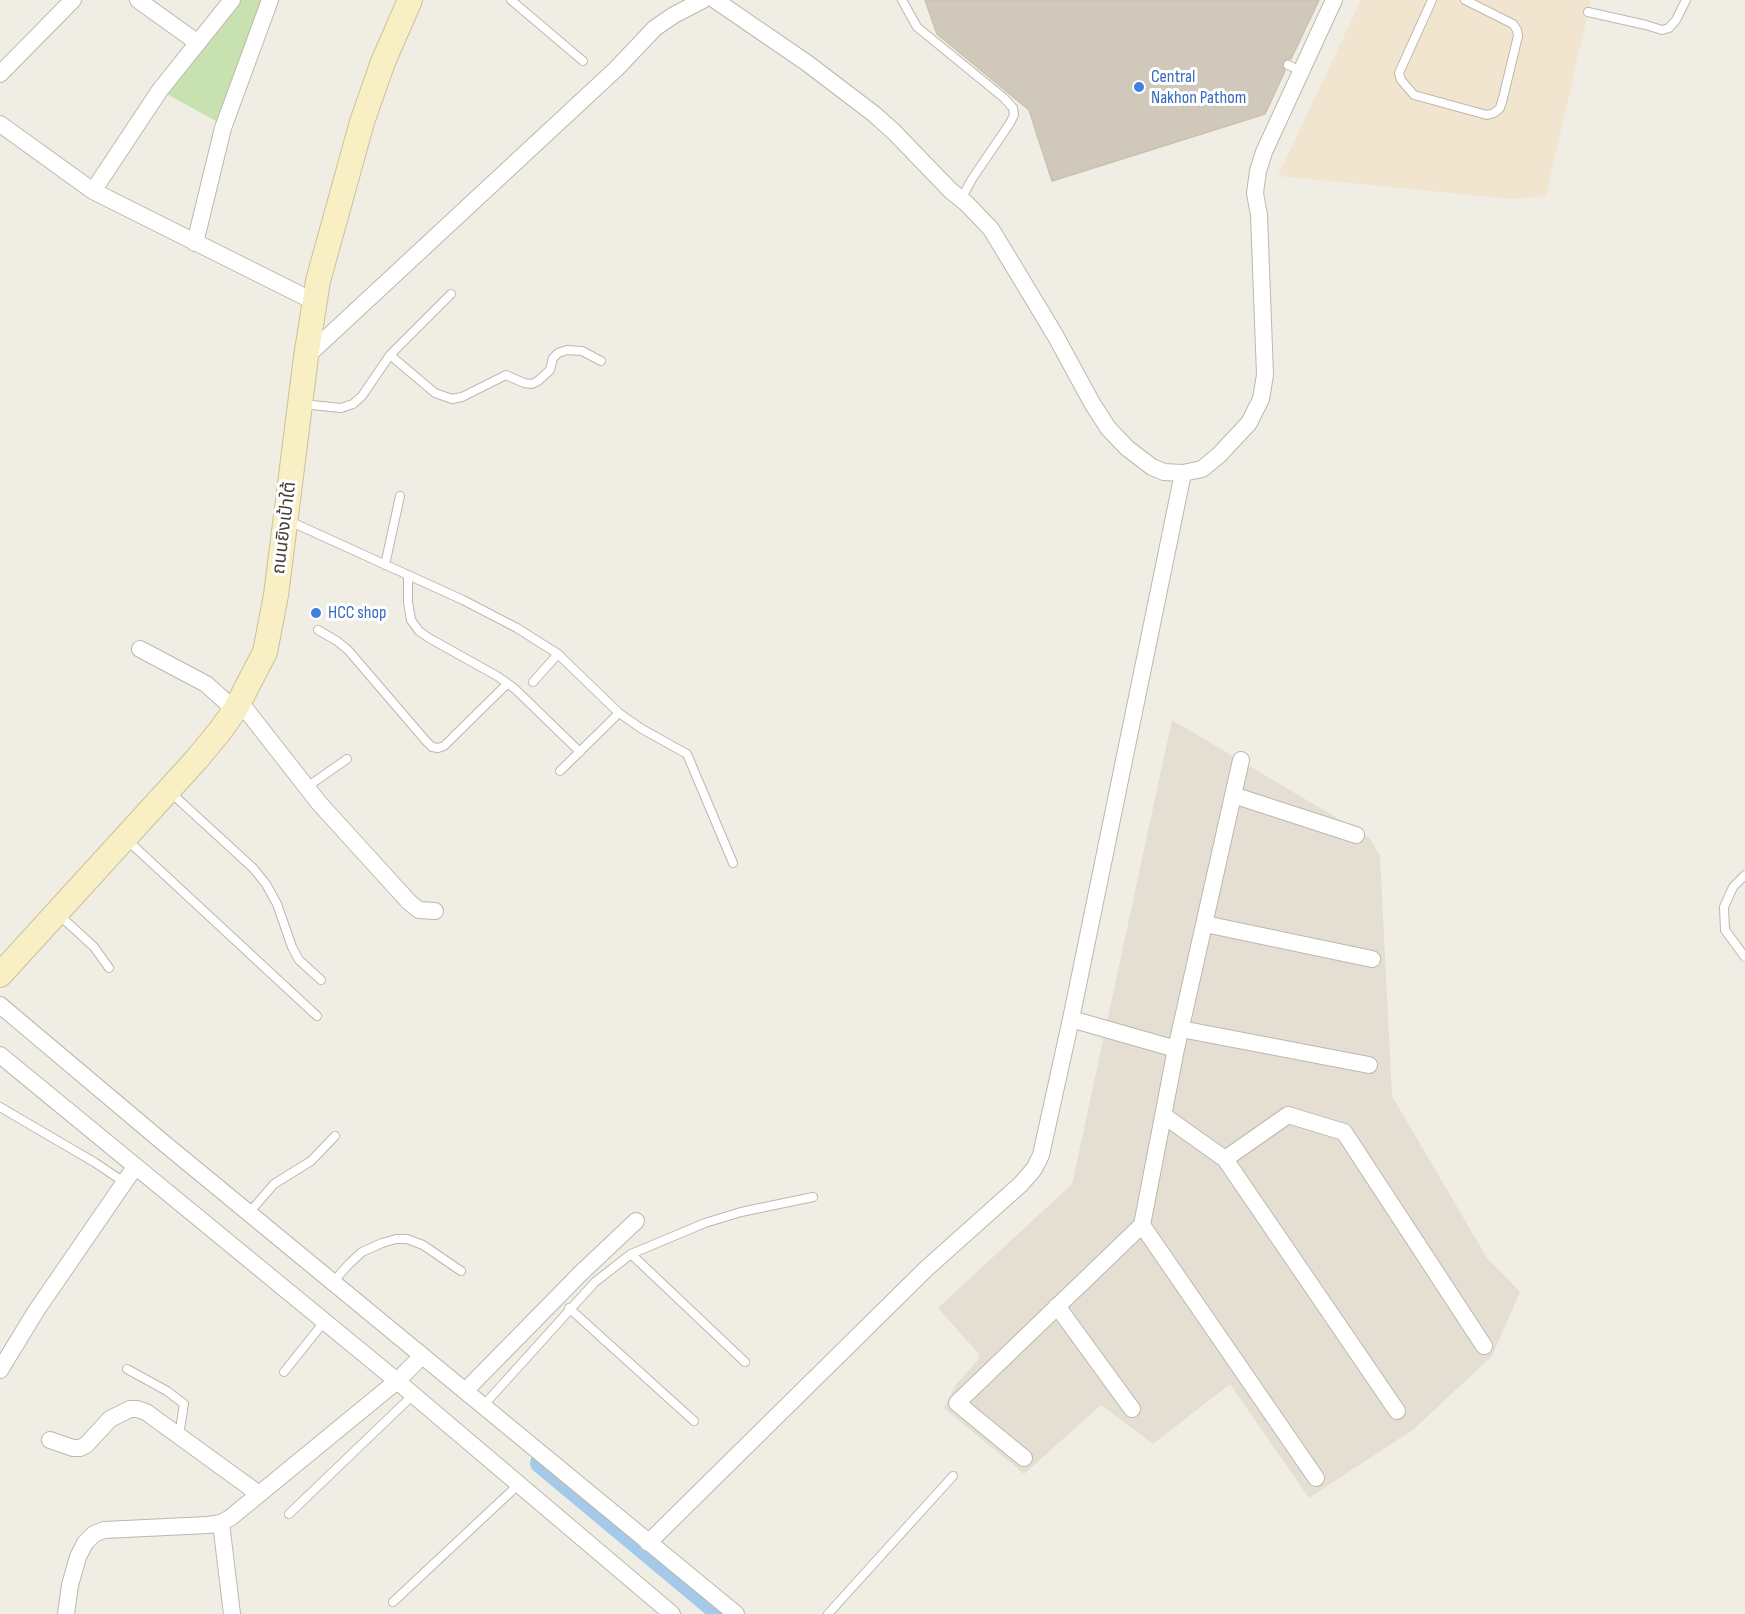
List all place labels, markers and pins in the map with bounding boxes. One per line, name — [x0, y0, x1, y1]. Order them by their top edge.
place label: Central Nakhon Pathom — [1151, 66, 1246, 109]
marker: Central Nakhon Pathom — [1132, 80, 1146, 94]
place label: HCC shop — [328, 602, 386, 624]
marker: HCC shop — [309, 606, 323, 620]

